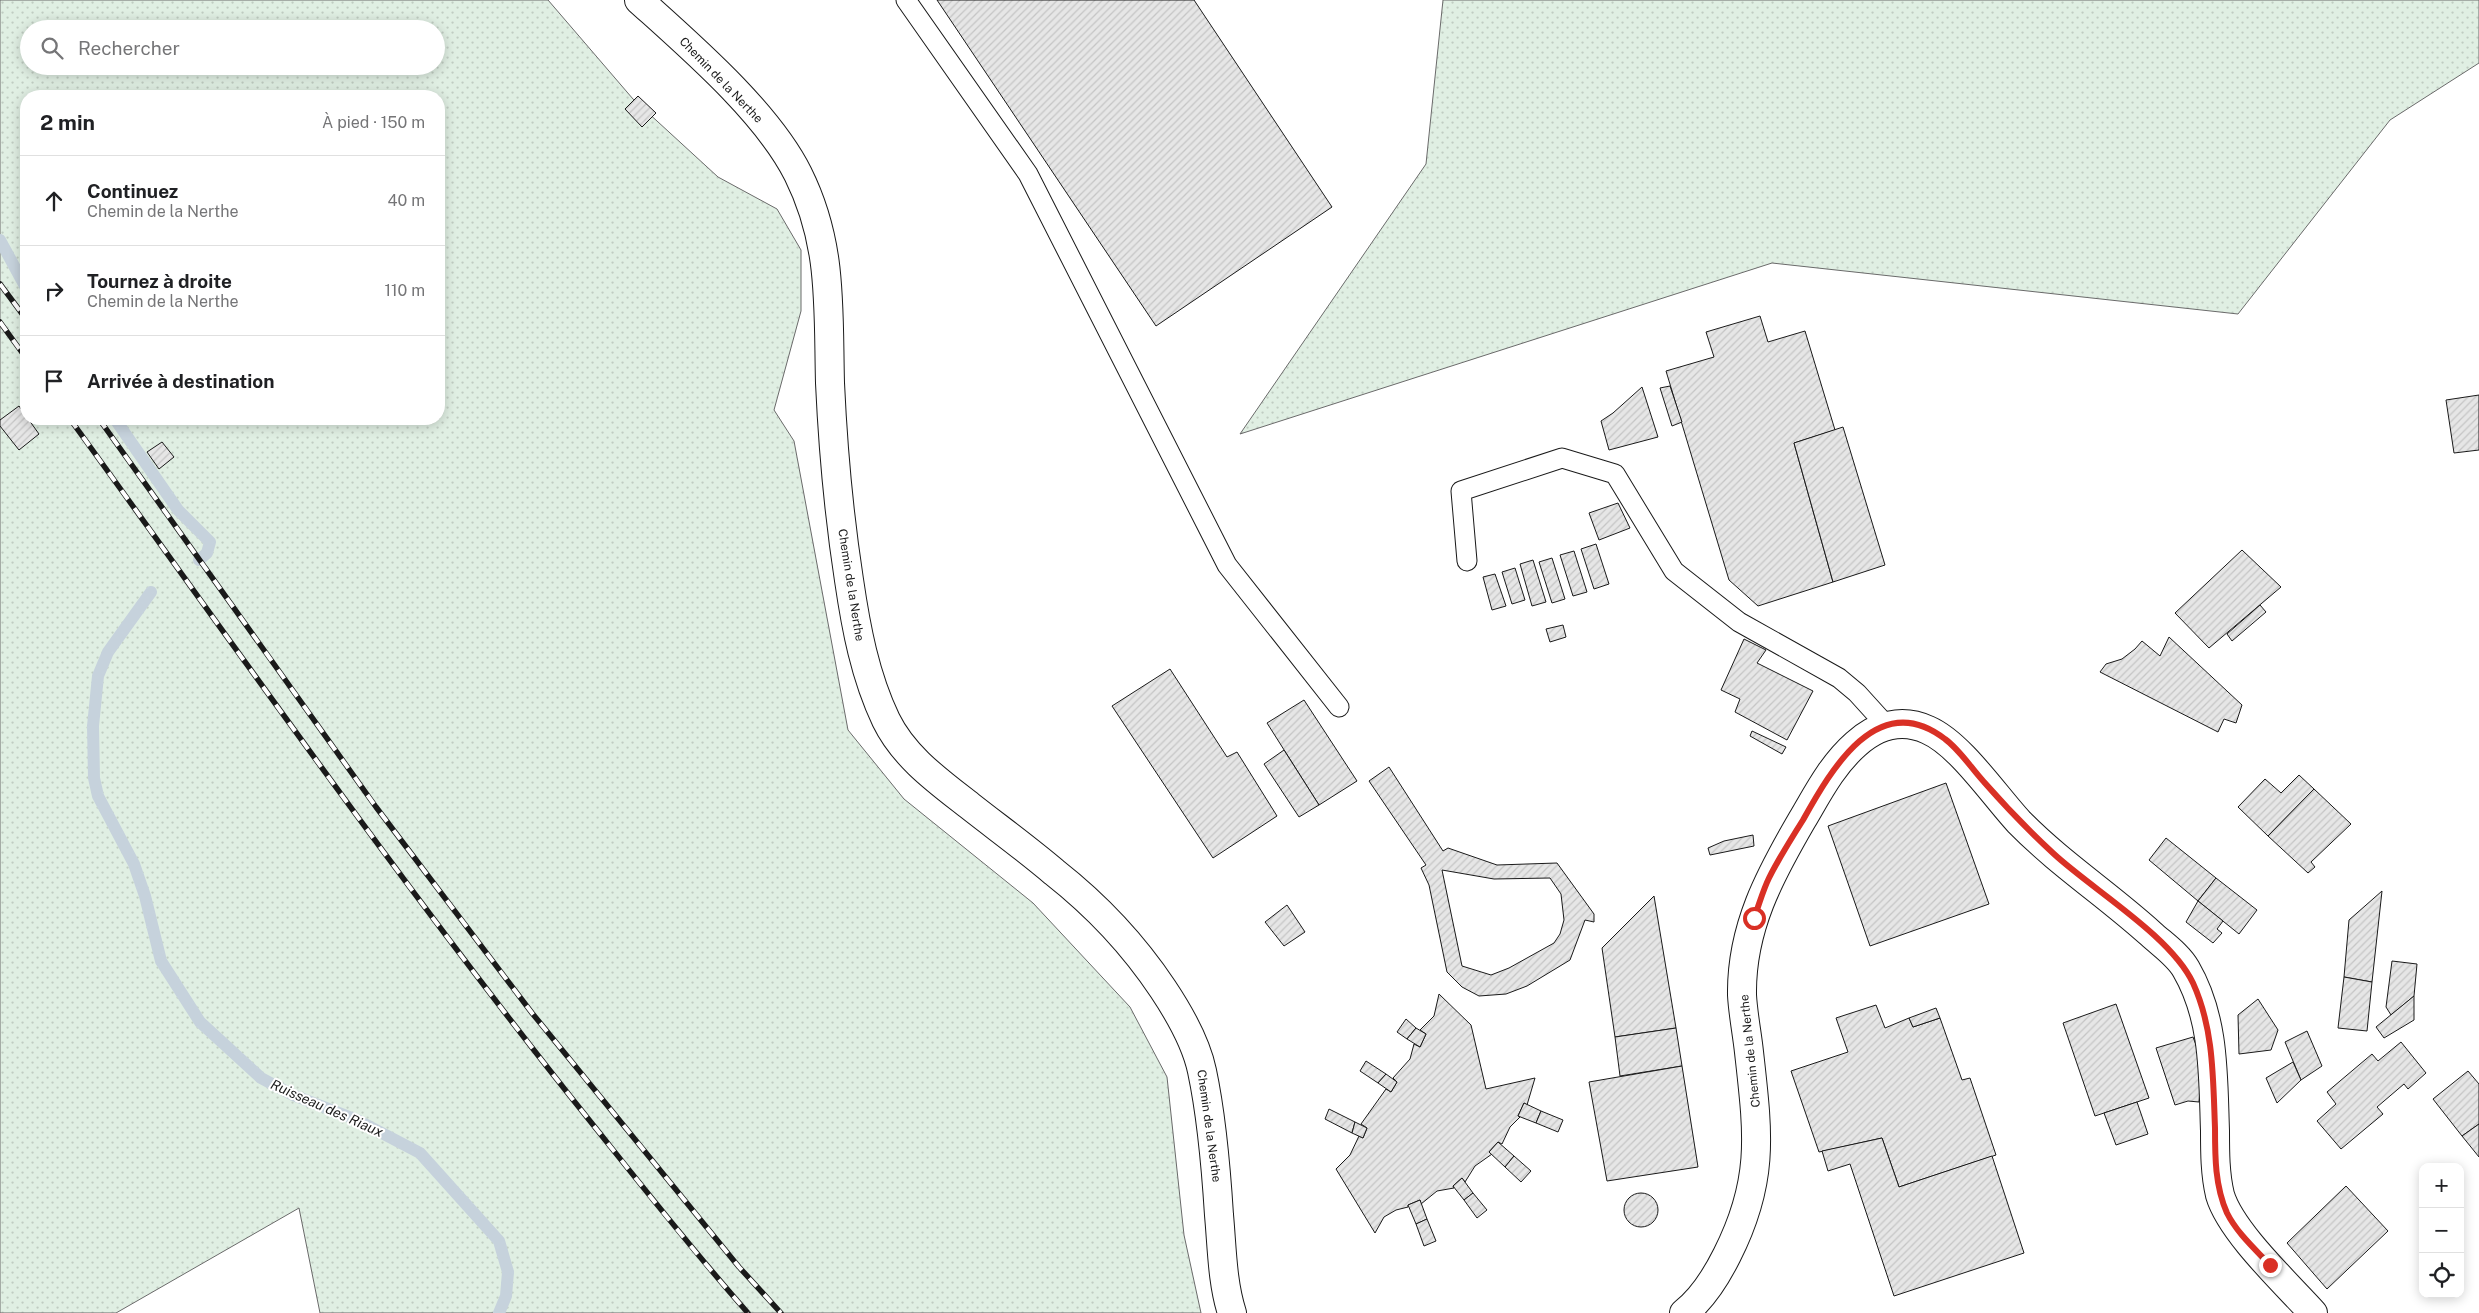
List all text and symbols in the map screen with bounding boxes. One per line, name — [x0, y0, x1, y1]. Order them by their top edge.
search box — [20, 20, 445, 75]
icon: search — [38, 34, 66, 62]
street label: Chemin de la Nerthe — [676, 34, 766, 126]
text: Rechercher — [78, 37, 180, 59]
text: 2 min — [40, 110, 95, 135]
text: À pied · 150 m — [322, 113, 425, 132]
text: Continuez — [87, 180, 178, 202]
icon: ahead — [40, 187, 68, 215]
text: 40 m — [387, 191, 425, 210]
text: Chemin de la Nerthe — [87, 202, 239, 221]
text: Tournez à droite — [87, 270, 232, 292]
icon: right — [40, 277, 68, 305]
text: 110 m — [384, 281, 425, 300]
text: Chemin de la Nerthe — [87, 292, 239, 311]
icon: arrive — [40, 367, 68, 395]
text: Arrivée à destination — [87, 370, 275, 392]
street label: Chemin de la Nerthe — [835, 528, 867, 642]
route start — [1743, 907, 1766, 930]
street label: Chemin de la Nerthe — [1737, 994, 1763, 1108]
street label: Chemin de la Nerthe — [1194, 1069, 1224, 1183]
water label: Ruisseau des Riaux — [268, 1076, 386, 1140]
map controls — [2419, 1163, 2464, 1298]
button: + — [2419, 1163, 2464, 1208]
button: − — [2419, 1208, 2464, 1253]
button: locate — [2419, 1253, 2464, 1298]
route end — [2259, 1254, 2282, 1277]

